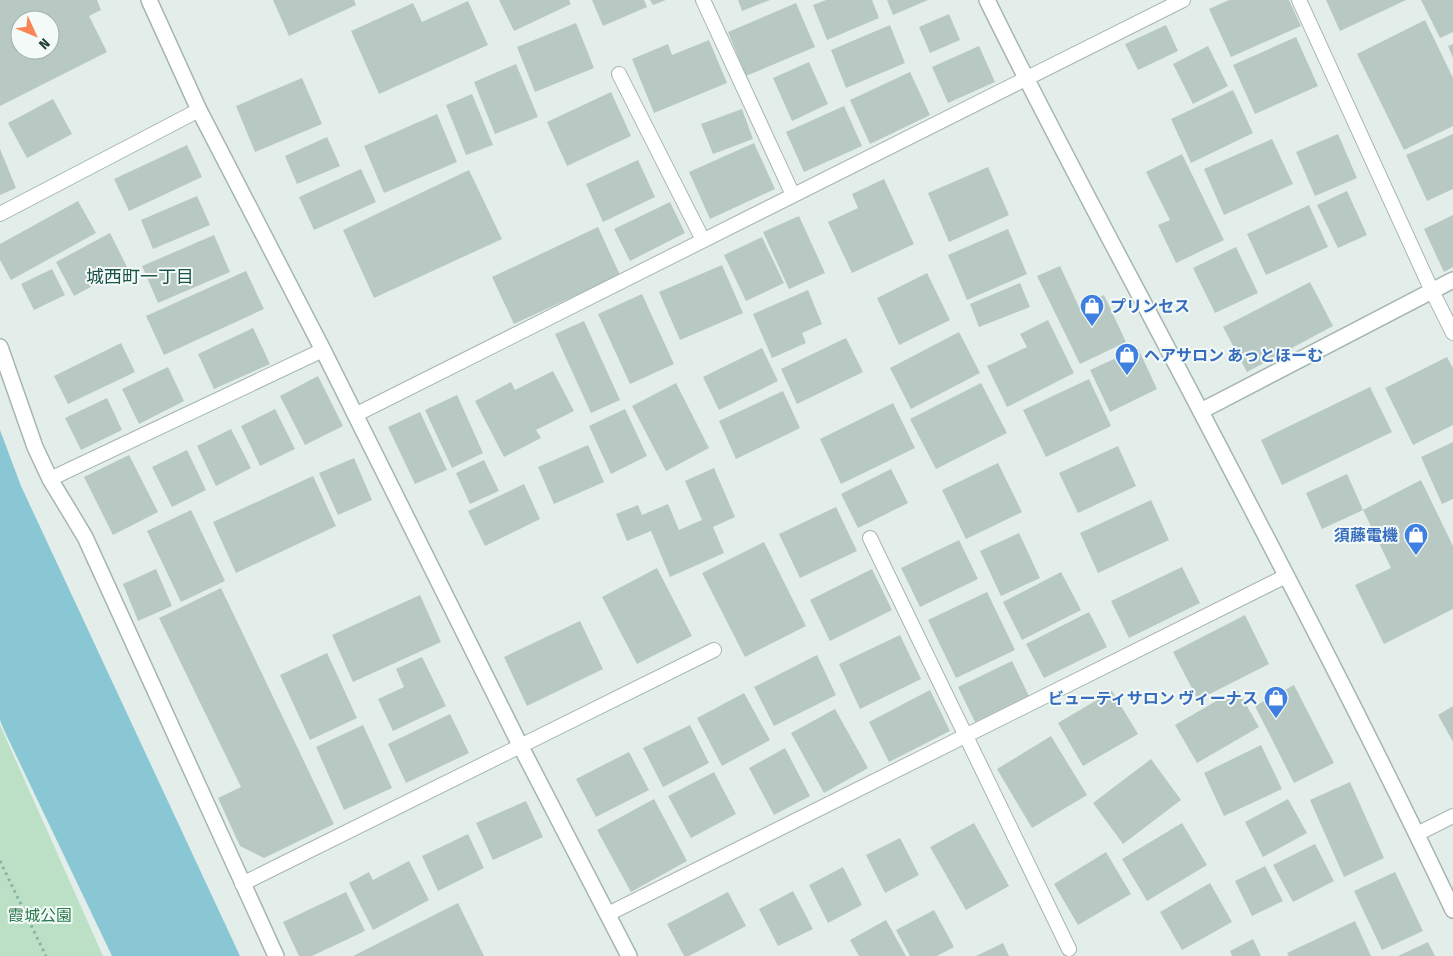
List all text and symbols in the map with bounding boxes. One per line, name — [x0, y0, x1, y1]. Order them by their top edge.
north arrow — [10, 10, 60, 60]
text: N — [35, 35, 53, 53]
district label: 城西町一丁目 — [86, 266, 194, 288]
shop icon: プリンセス — [1079, 293, 1105, 327]
place label: プリンセス — [1110, 297, 1190, 316]
shop icon: ヘアサロン あっとほーむ — [1114, 342, 1140, 376]
place label: ヘアサロン あっとほーむ — [1144, 346, 1323, 365]
shop icon: 須藤電機 — [1403, 522, 1429, 556]
place label: 須藤電機 — [1334, 526, 1398, 545]
shop icon: ビューティサロン ヴィーナス — [1263, 685, 1289, 719]
place label: ビューティサロン ヴィーナス — [1048, 689, 1258, 708]
park label: 霞城公園 — [8, 906, 72, 925]

